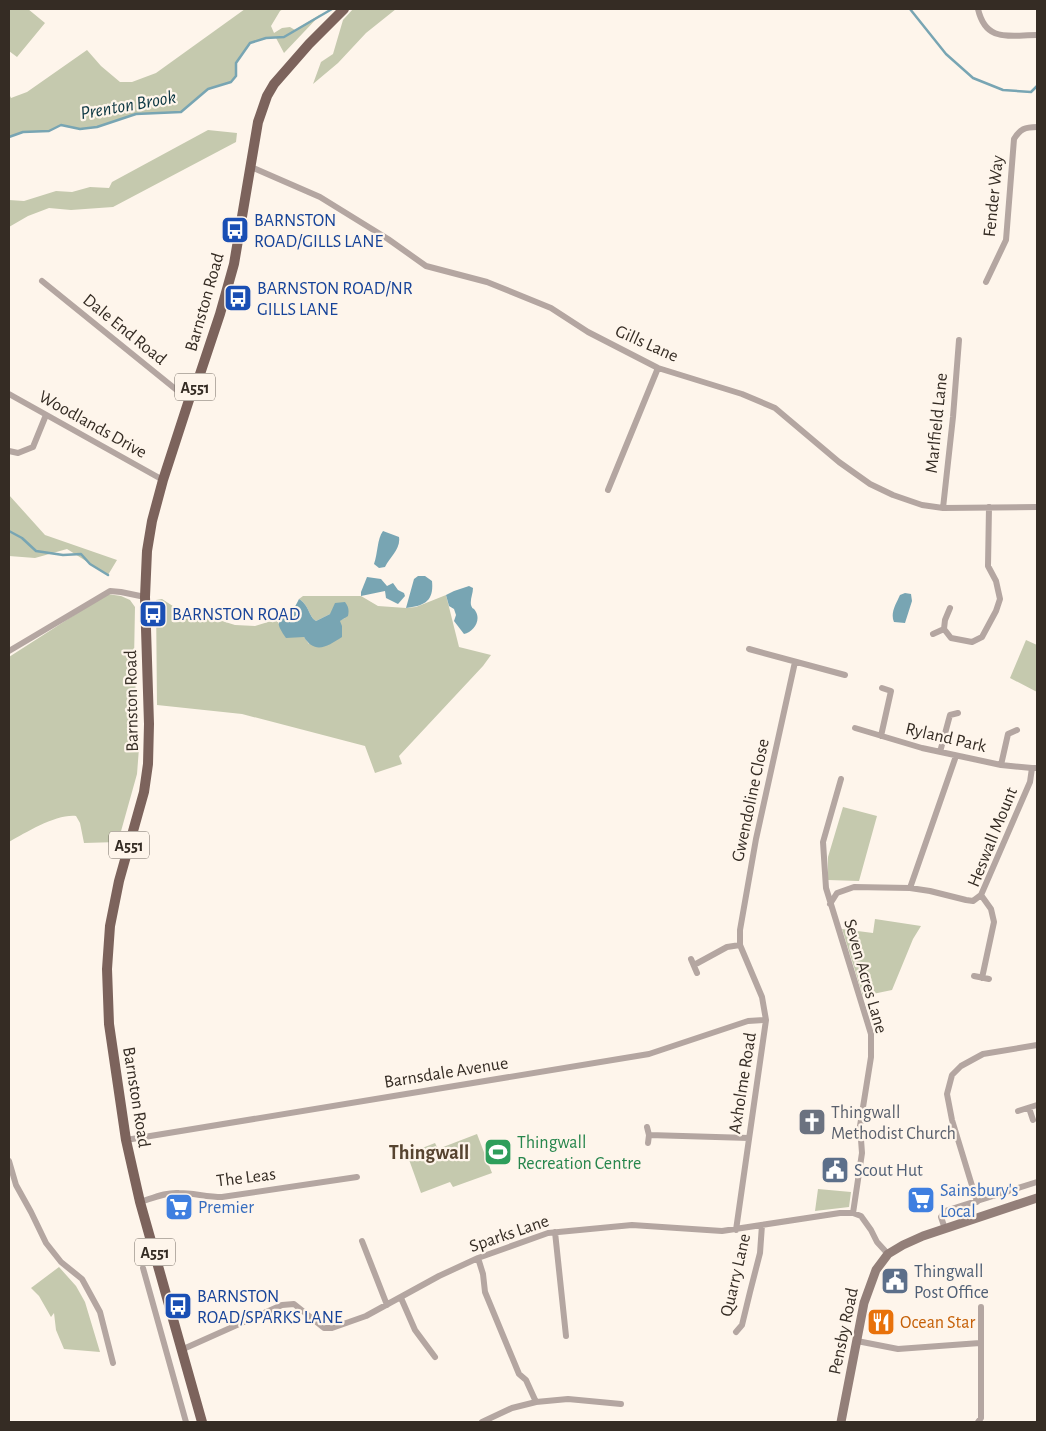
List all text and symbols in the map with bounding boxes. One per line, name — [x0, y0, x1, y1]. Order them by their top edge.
water label: Prenton Brook — [79, 88, 178, 123]
street label: Fender Way — [981, 154, 1007, 238]
place label: BARNSTON ROAD/GILLS LANE — [254, 212, 383, 251]
bus stop icon: BARNSTON ROAD/GILLS LANE — [220, 215, 250, 245]
street label: Barnston Road — [182, 251, 228, 354]
place label: BARNSTON ROAD/NR GILLS LANE — [257, 280, 413, 319]
bus stop icon: BARNSTON ROAD/NR GILLS LANE — [223, 283, 253, 313]
street label: Dale End Road — [79, 291, 169, 369]
street label: Gills Lane — [612, 322, 681, 366]
street label: Marlfield Lane — [923, 372, 951, 474]
road number: A551 — [175, 374, 215, 401]
street label: Woodlands Drive — [35, 388, 150, 462]
bus stop icon: BARNSTON ROAD — [138, 599, 168, 629]
place label: BARNSTON ROAD — [172, 606, 300, 624]
street label: Barnston Road — [122, 650, 142, 752]
street label: Ryland Park — [904, 720, 989, 756]
street label: Gwendoline Close — [729, 737, 773, 863]
street label: Heswall Mount — [965, 785, 1021, 890]
road number: A551 — [109, 832, 149, 858]
street label: Seven Acres Lane — [840, 917, 890, 1036]
street label: Axholme Road — [726, 1031, 760, 1135]
street label: Barnston Road — [119, 1045, 153, 1149]
street label: Barnsdale Avenue — [383, 1054, 509, 1092]
place label: Thingwall Methodist Church — [831, 1104, 956, 1143]
church icon: Thingwall Methodist Church — [797, 1107, 827, 1137]
place label: Thingwall Recreation Centre — [517, 1134, 641, 1173]
sports icon: Thingwall Recreation Centre — [483, 1137, 513, 1167]
district label: Thingwall — [389, 1143, 469, 1163]
public building icon: Scout Hut — [820, 1155, 850, 1185]
place label: Scout Hut — [854, 1162, 923, 1180]
street label: The Leas — [215, 1165, 277, 1191]
place label: Sainsbury's Local — [940, 1182, 1018, 1221]
supermarket icon: Sainsbury's Local — [906, 1185, 936, 1215]
supermarket icon: Premier — [164, 1192, 194, 1222]
place label: Premier — [198, 1199, 254, 1217]
street label: Sparks Lane — [467, 1212, 551, 1256]
street label: Quarry Lane — [718, 1232, 754, 1318]
road number: A551 — [135, 1238, 175, 1266]
place label: Thingwall Post Office — [914, 1263, 989, 1302]
public building icon: Thingwall Post Office — [880, 1266, 910, 1296]
street label: Pensby Road — [826, 1286, 862, 1376]
place label: BARNSTON ROAD/SPARKS LANE — [197, 1288, 343, 1327]
bus stop icon: BARNSTON ROAD/SPARKS LANE — [163, 1291, 193, 1321]
restaurant icon: Ocean Star — [866, 1307, 896, 1337]
place label: Ocean Star — [900, 1314, 975, 1332]

